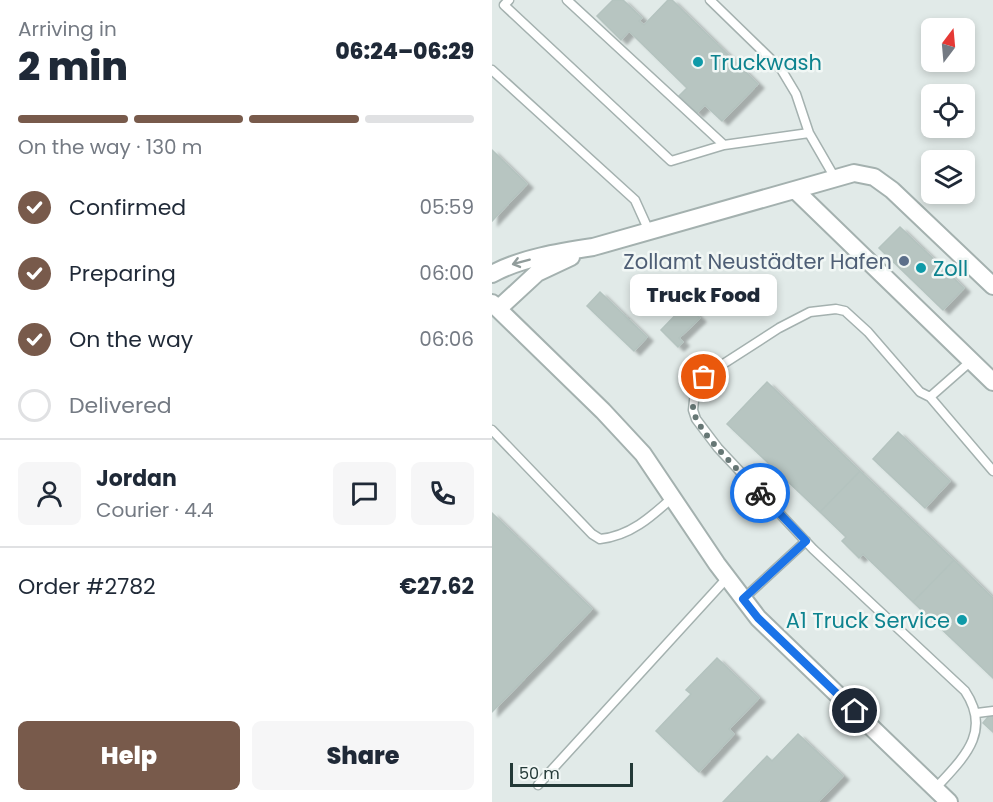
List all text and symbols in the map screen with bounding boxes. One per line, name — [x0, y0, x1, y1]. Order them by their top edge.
text: Arriving in — [18, 15, 117, 43]
north arrow — [921, 18, 975, 72]
map controls — [921, 18, 975, 204]
text: 06:24–06:29 — [335, 36, 474, 67]
text: 2 min — [18, 39, 128, 94]
place label: Truckwash — [710, 48, 822, 77]
marker: Truckwash — [691, 55, 705, 69]
button: locate — [921, 84, 975, 138]
text: On the way · 130 m — [18, 133, 202, 161]
button: layers — [921, 150, 975, 204]
icon: check — [18, 191, 51, 224]
text: Confirmed — [69, 192, 186, 223]
text: 05:59 — [419, 193, 474, 221]
place label: Zollamt Neustädter Hafen — [623, 247, 892, 276]
marker: Zollamt Neustädter Hafen — [897, 254, 911, 268]
place label: Zoll — [933, 254, 968, 283]
icon: check — [18, 257, 51, 290]
one-way arrow — [512, 257, 531, 269]
text: Preparing — [69, 258, 176, 289]
text: 06:00 — [419, 259, 474, 287]
marker: Zoll — [914, 261, 928, 275]
callout: Truck Food — [630, 275, 778, 317]
text: Truck Food — [647, 281, 760, 309]
icon: check — [18, 323, 51, 356]
text: On the way — [69, 324, 193, 355]
text: 06:06 — [419, 325, 474, 353]
pin — [678, 351, 729, 402]
icon: bag — [687, 360, 720, 393]
text: Delivered — [69, 390, 172, 421]
button: person — [18, 462, 81, 525]
button: chat — [333, 462, 396, 525]
button: phone — [411, 462, 474, 525]
text: Jordan — [96, 463, 177, 494]
courier — [730, 463, 790, 523]
icon: bike — [744, 477, 777, 510]
text: Courier · 4.4 — [96, 496, 214, 524]
text: Order #2782 — [18, 571, 156, 602]
text: €27.62 — [399, 571, 474, 602]
place label: A1 Truck Service — [786, 606, 950, 635]
marker: A1 Truck Service — [955, 613, 969, 627]
pin — [829, 685, 880, 736]
icon: home — [838, 694, 871, 727]
button: Help — [18, 721, 240, 790]
button: Share — [252, 721, 474, 790]
scale bar — [510, 760, 633, 788]
text: 50 m — [519, 762, 560, 785]

